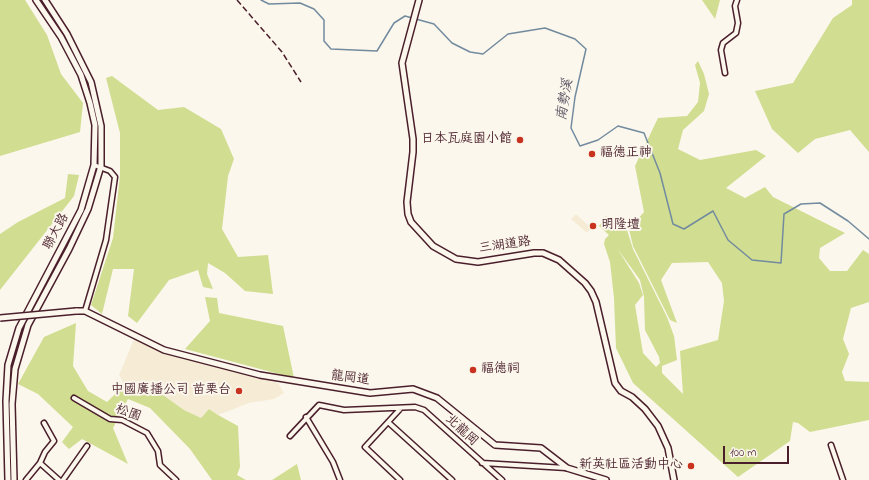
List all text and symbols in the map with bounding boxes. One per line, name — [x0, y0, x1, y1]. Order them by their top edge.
water label: 南勢溪 — [554, 78, 578, 122]
place label: 日本瓦庭園小館 — [421, 132, 512, 148]
marker: 日本瓦庭園小館 — [515, 135, 525, 145]
place label: 福德正神 — [600, 146, 652, 162]
marker: 福德正神 — [587, 149, 597, 159]
street label: 聯大路 — [41, 211, 73, 253]
place label: 明隆壇 — [601, 218, 640, 234]
marker: 明隆壇 — [588, 221, 598, 231]
street label: 三湖道路 — [478, 235, 532, 257]
place label: 福德祠 — [481, 362, 520, 378]
marker: 福德祠 — [468, 365, 478, 375]
street label: 龍岡道 — [330, 369, 370, 389]
place label: 中國廣播公司 苗栗台 — [111, 383, 231, 399]
marker: 中國廣播公司 苗栗台 — [234, 386, 244, 396]
street label: 松園 — [113, 402, 143, 426]
street label: 北龍岡 — [441, 412, 481, 450]
scale bar — [725, 438, 791, 464]
text: 100 m — [730, 444, 757, 462]
place label: 新英社區活動中心 — [579, 458, 683, 474]
marker: 新英社區活動中心 — [686, 461, 696, 471]

